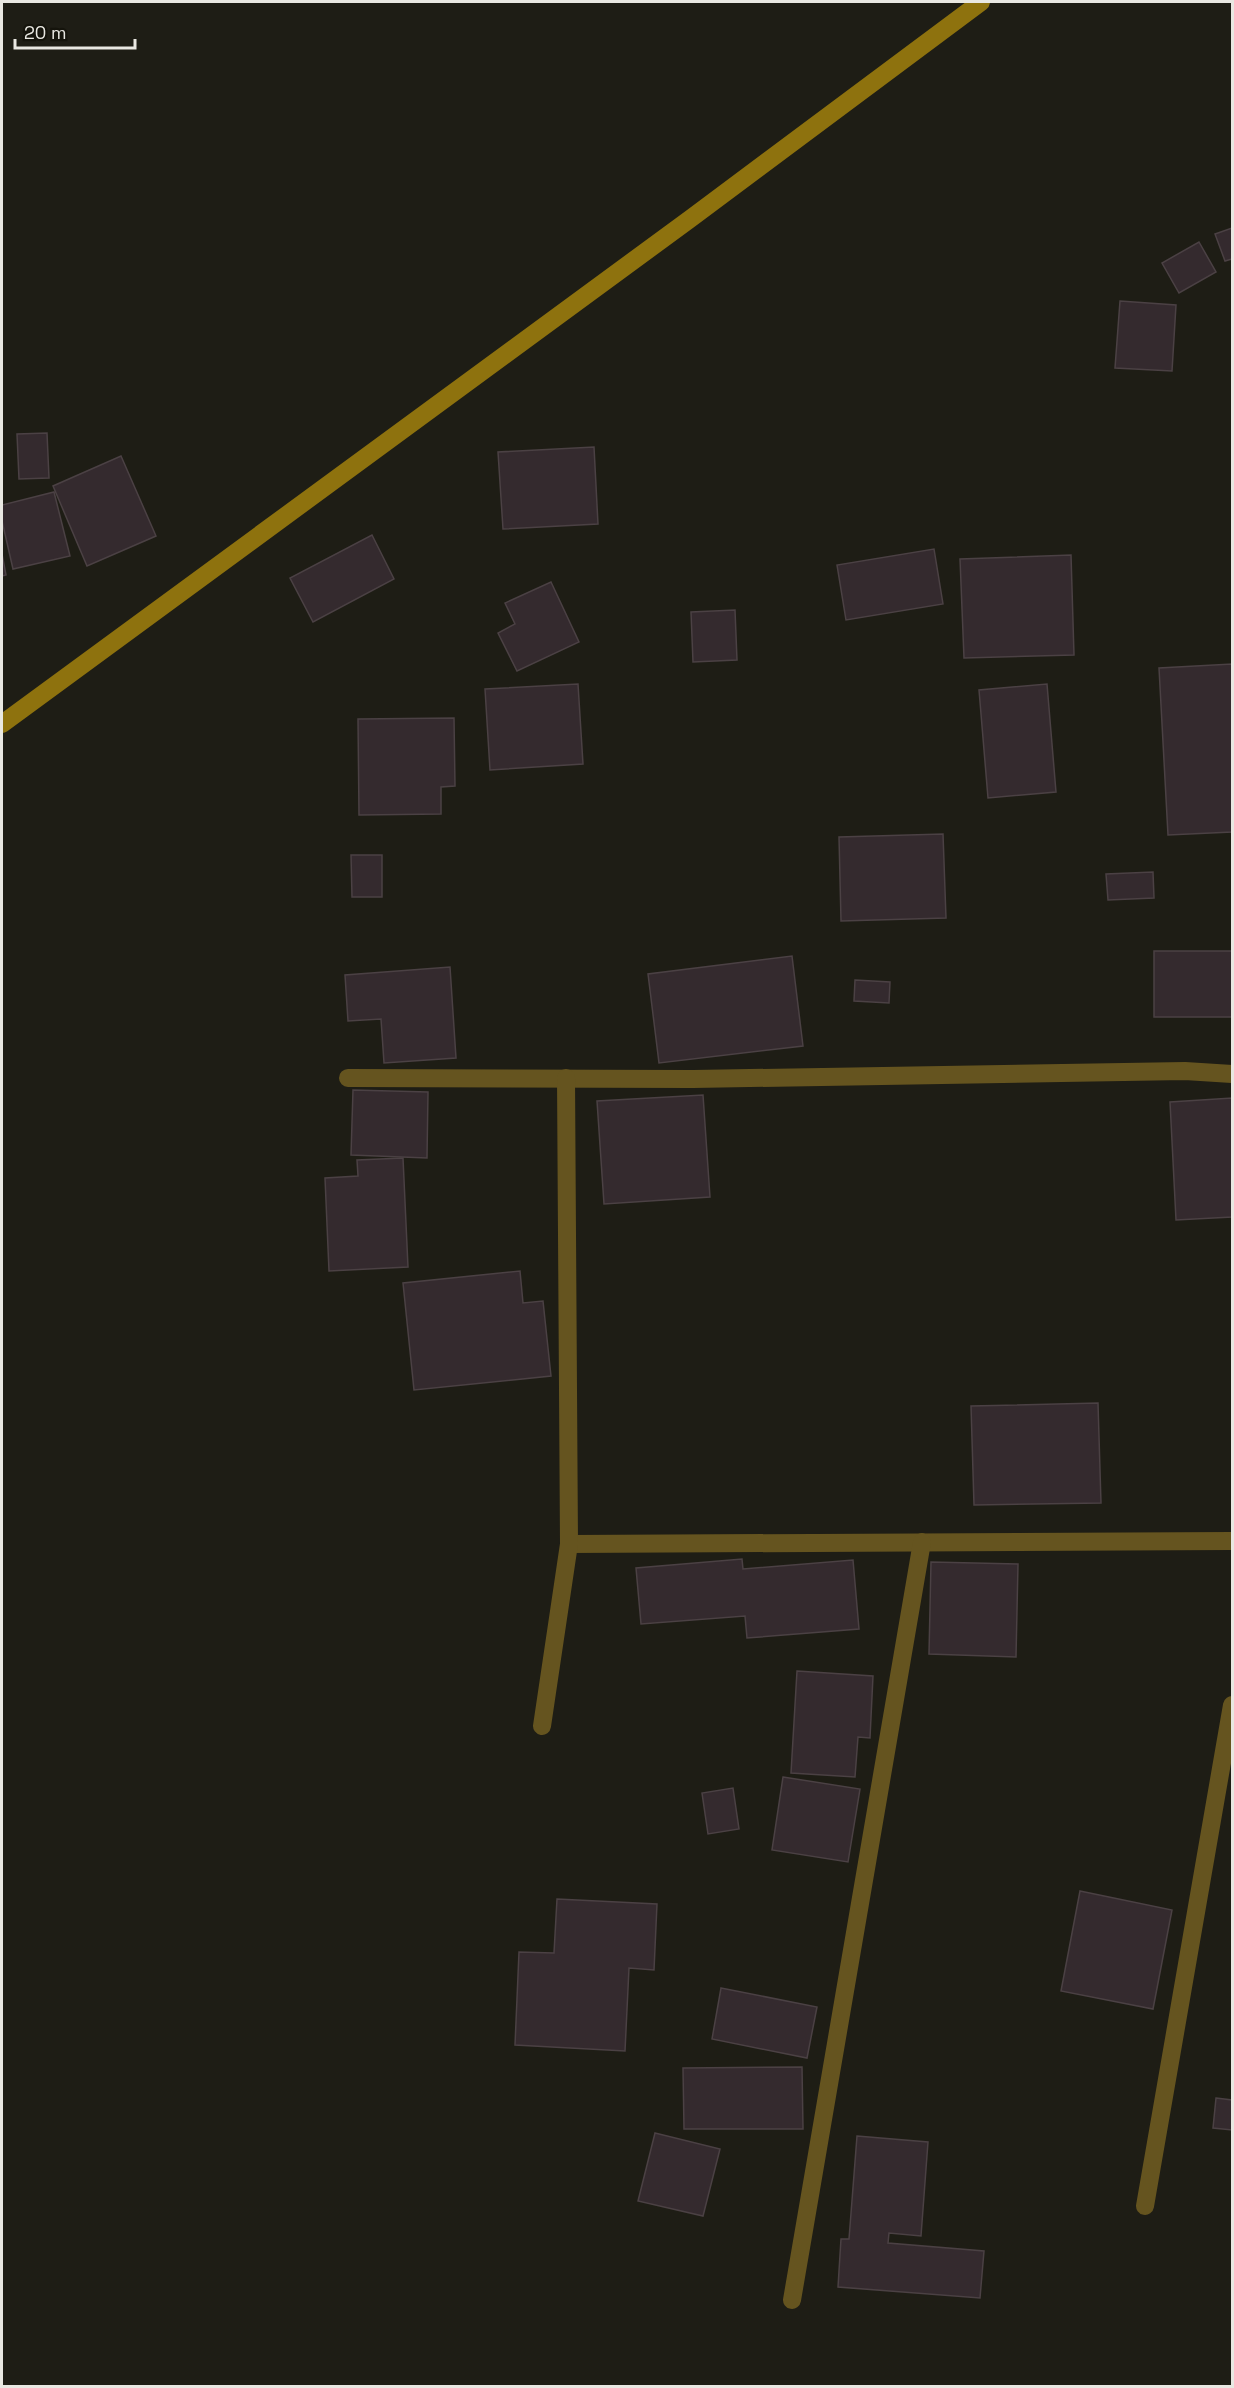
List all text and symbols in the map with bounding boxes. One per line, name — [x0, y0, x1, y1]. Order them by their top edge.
scale bar — [15, 12, 135, 50]
text: 20 m — [24, 21, 67, 44]

